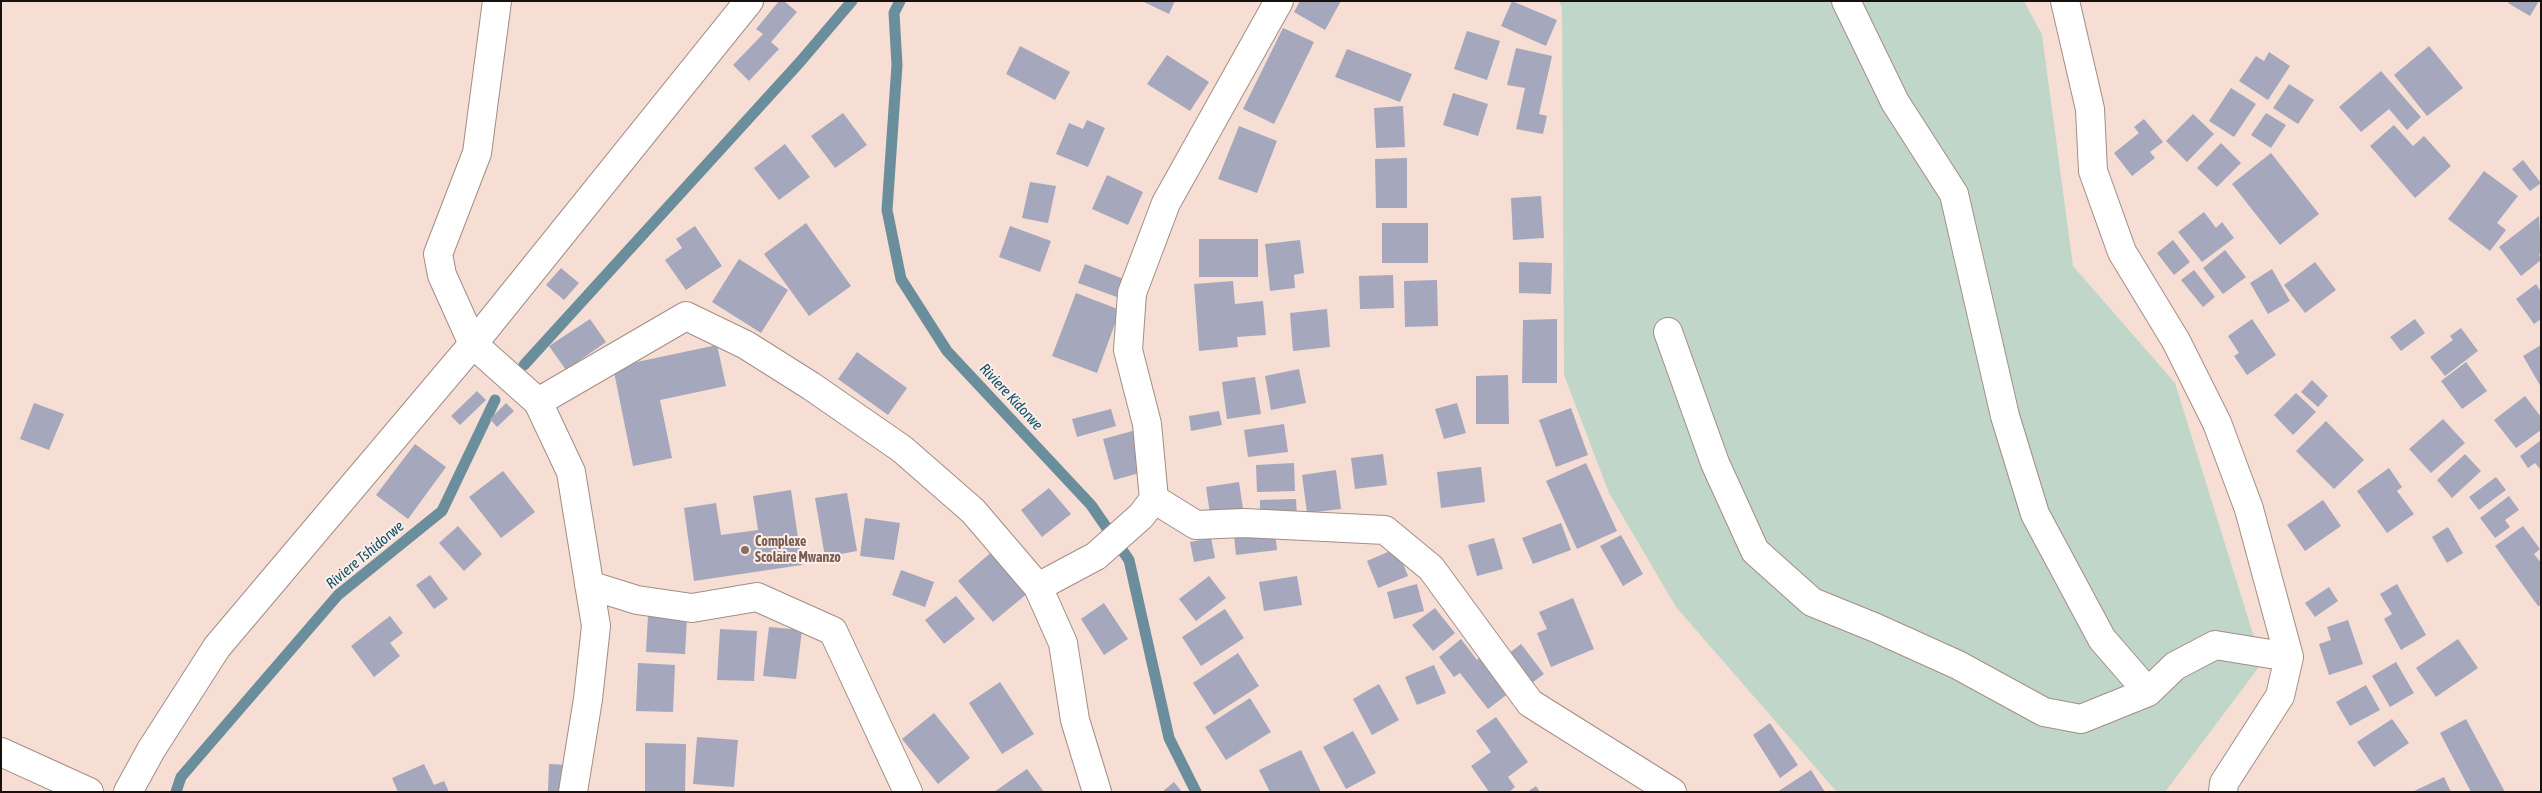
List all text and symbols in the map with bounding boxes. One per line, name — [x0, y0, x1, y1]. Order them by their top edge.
water label: Riviere Kidorwe — [976, 360, 1046, 434]
water label: Riviere Tshidorwe — [322, 517, 408, 593]
place label: Complexe Scolaire Mwanzo — [755, 534, 841, 566]
marker: Complexe Scolaire Mwanzo — [739, 544, 751, 556]

